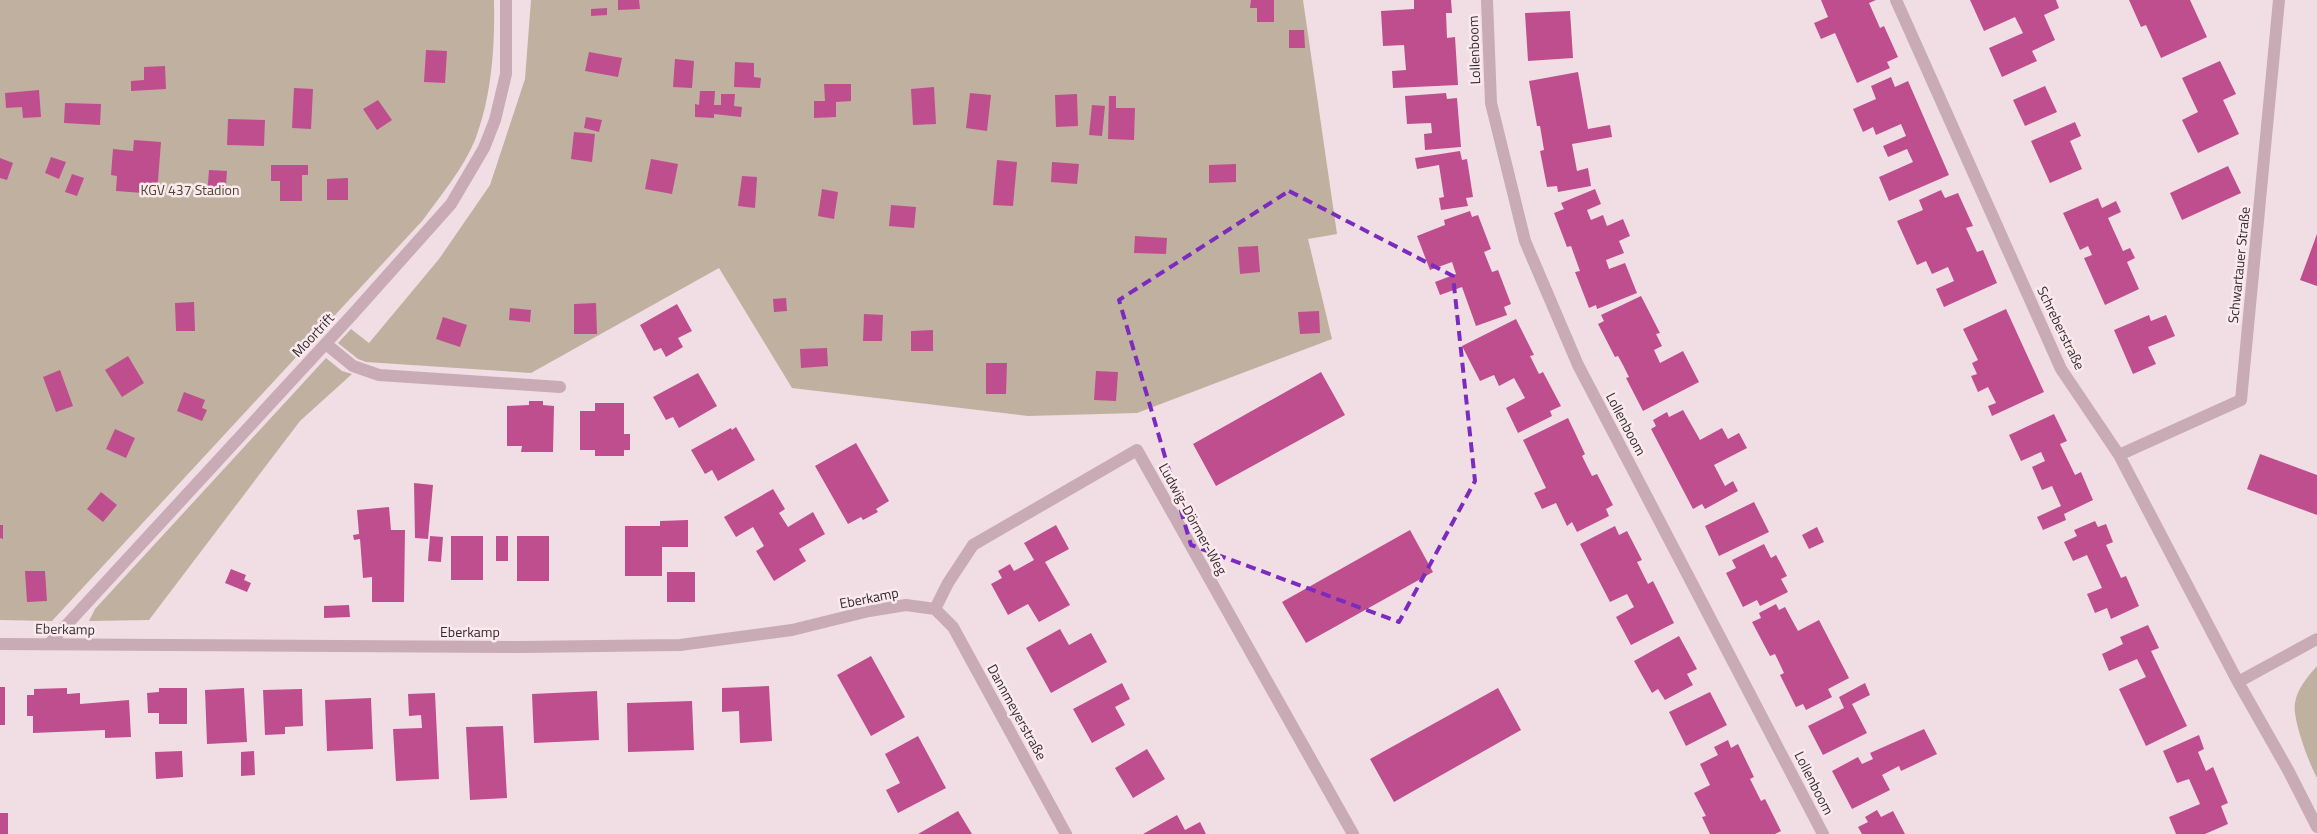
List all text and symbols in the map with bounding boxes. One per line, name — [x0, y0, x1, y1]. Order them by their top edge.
street label: Lollenboom — [1462, 15, 1485, 85]
park label: KGV 437 Stadion — [141, 179, 239, 200]
street label: Schwartauer Straße — [2222, 206, 2255, 324]
street label: Schreberstraße — [2032, 282, 2091, 373]
street label: Moortrift — [287, 308, 339, 361]
street label: Lollenboom — [1601, 388, 1652, 459]
street label: Ludwig-Dörmer-Weg — [1154, 459, 1233, 578]
street label: Eberkamp — [838, 581, 900, 614]
street label: Eberkamp — [35, 617, 95, 640]
street label: Eberkamp — [440, 621, 500, 642]
street label: Dannmeyerstraße — [982, 660, 1052, 763]
street label: Lollenboom — [1789, 747, 1839, 818]

